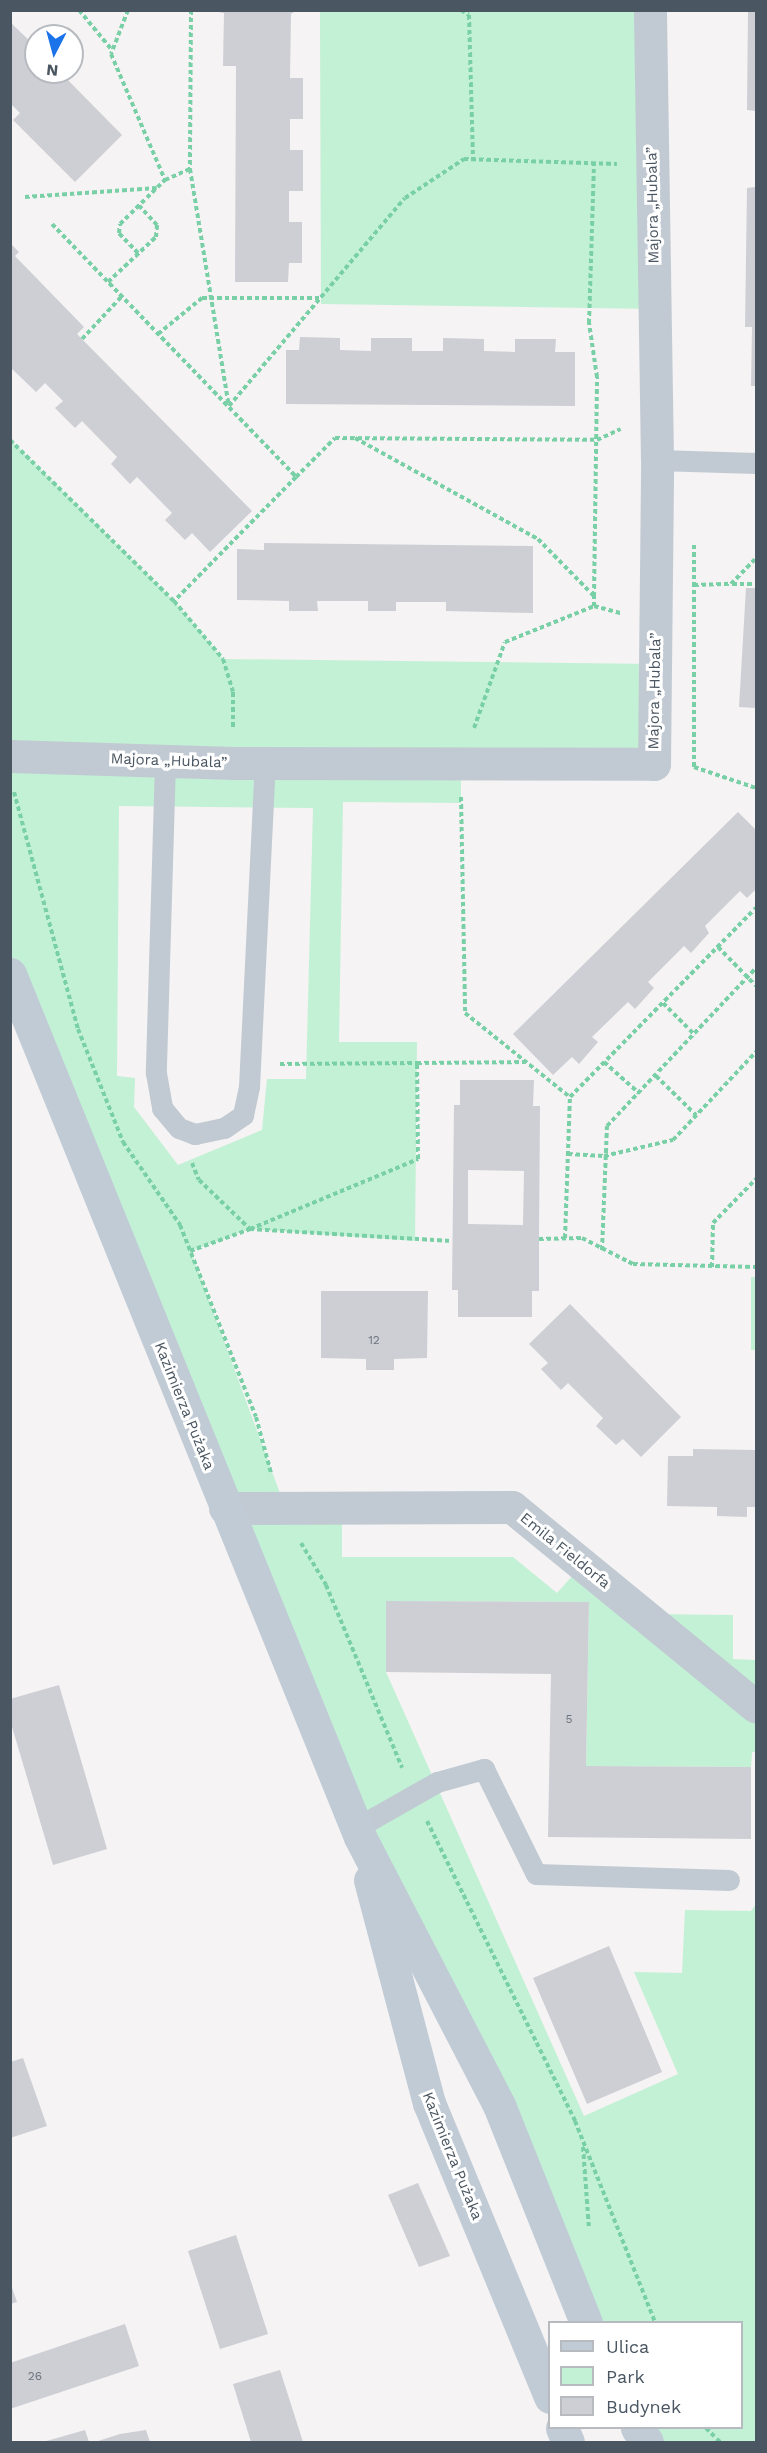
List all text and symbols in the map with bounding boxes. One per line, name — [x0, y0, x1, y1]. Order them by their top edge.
north arrow — [24, 24, 84, 84]
text: N — [45, 60, 59, 80]
street label: Majora „Hubala” — [643, 146, 663, 264]
street label: Majora „Hubala” — [645, 632, 665, 750]
street label: Majora „Hubala” — [110, 750, 228, 772]
house number: 12 — [368, 1334, 380, 1348]
street label: Kazimierza Pużaka — [150, 1339, 218, 1473]
street label: Emila Fieldorfa — [516, 1509, 614, 1593]
house number: 5 — [566, 1713, 572, 1727]
street label: Kazimierza Pużaka — [418, 2089, 486, 2223]
legend — [548, 2321, 743, 2429]
text: Ulica — [606, 2336, 649, 2357]
text: Park — [606, 2366, 645, 2387]
house number: 26 — [28, 2370, 42, 2384]
text: Budynek — [606, 2396, 681, 2417]

